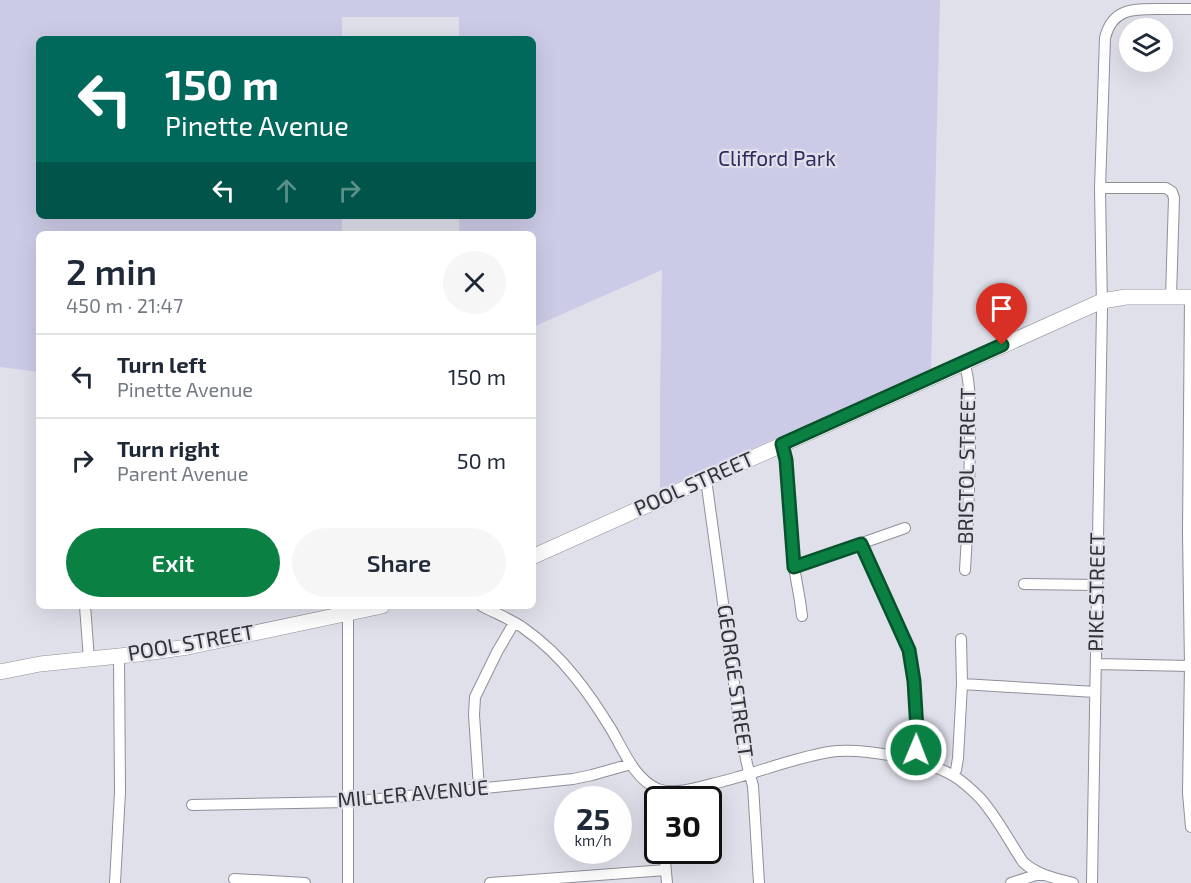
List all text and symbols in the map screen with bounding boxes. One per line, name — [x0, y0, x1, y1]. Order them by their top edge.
map controls — [1119, 18, 1173, 72]
button: layers — [1119, 18, 1173, 72]
text: 150 m — [165, 58, 279, 108]
icon: left — [66, 60, 144, 138]
text: Pinette Avenue — [165, 109, 349, 141]
park label: Clifford Park — [718, 145, 836, 170]
icon: left — [207, 174, 240, 207]
icon: ahead — [270, 174, 303, 207]
icon: right — [333, 174, 366, 207]
text: 2 min — [66, 249, 157, 292]
button: close — [443, 251, 506, 314]
pin — [976, 283, 1027, 345]
icon: arrive — [985, 292, 1018, 325]
text: 450 m · 21:47 — [66, 293, 183, 317]
text: Turn left — [117, 351, 206, 377]
icon: left — [66, 360, 99, 393]
text: 150 m — [448, 363, 506, 389]
text: Pinette Avenue — [117, 377, 253, 401]
street label: BRISTOL STREET — [952, 387, 979, 545]
text: Turn right — [117, 435, 219, 461]
icon: right — [66, 444, 99, 477]
street label: POOL STREET — [630, 445, 757, 520]
text: 50 m — [457, 447, 506, 473]
text: Parent Avenue — [117, 461, 248, 485]
button: Exit — [66, 528, 280, 597]
button: Share — [292, 528, 506, 597]
street label: PIKE STREET — [1082, 532, 1109, 652]
street label: GEORGE STREET — [713, 603, 760, 759]
street label: POOL STREET — [125, 618, 256, 665]
position arrow — [884, 718, 948, 782]
street label: MILLER AVENUE — [336, 773, 490, 812]
speed limit sign: 30 — [644, 786, 722, 864]
text: 25 — [576, 800, 610, 836]
text: km/h — [574, 831, 612, 849]

